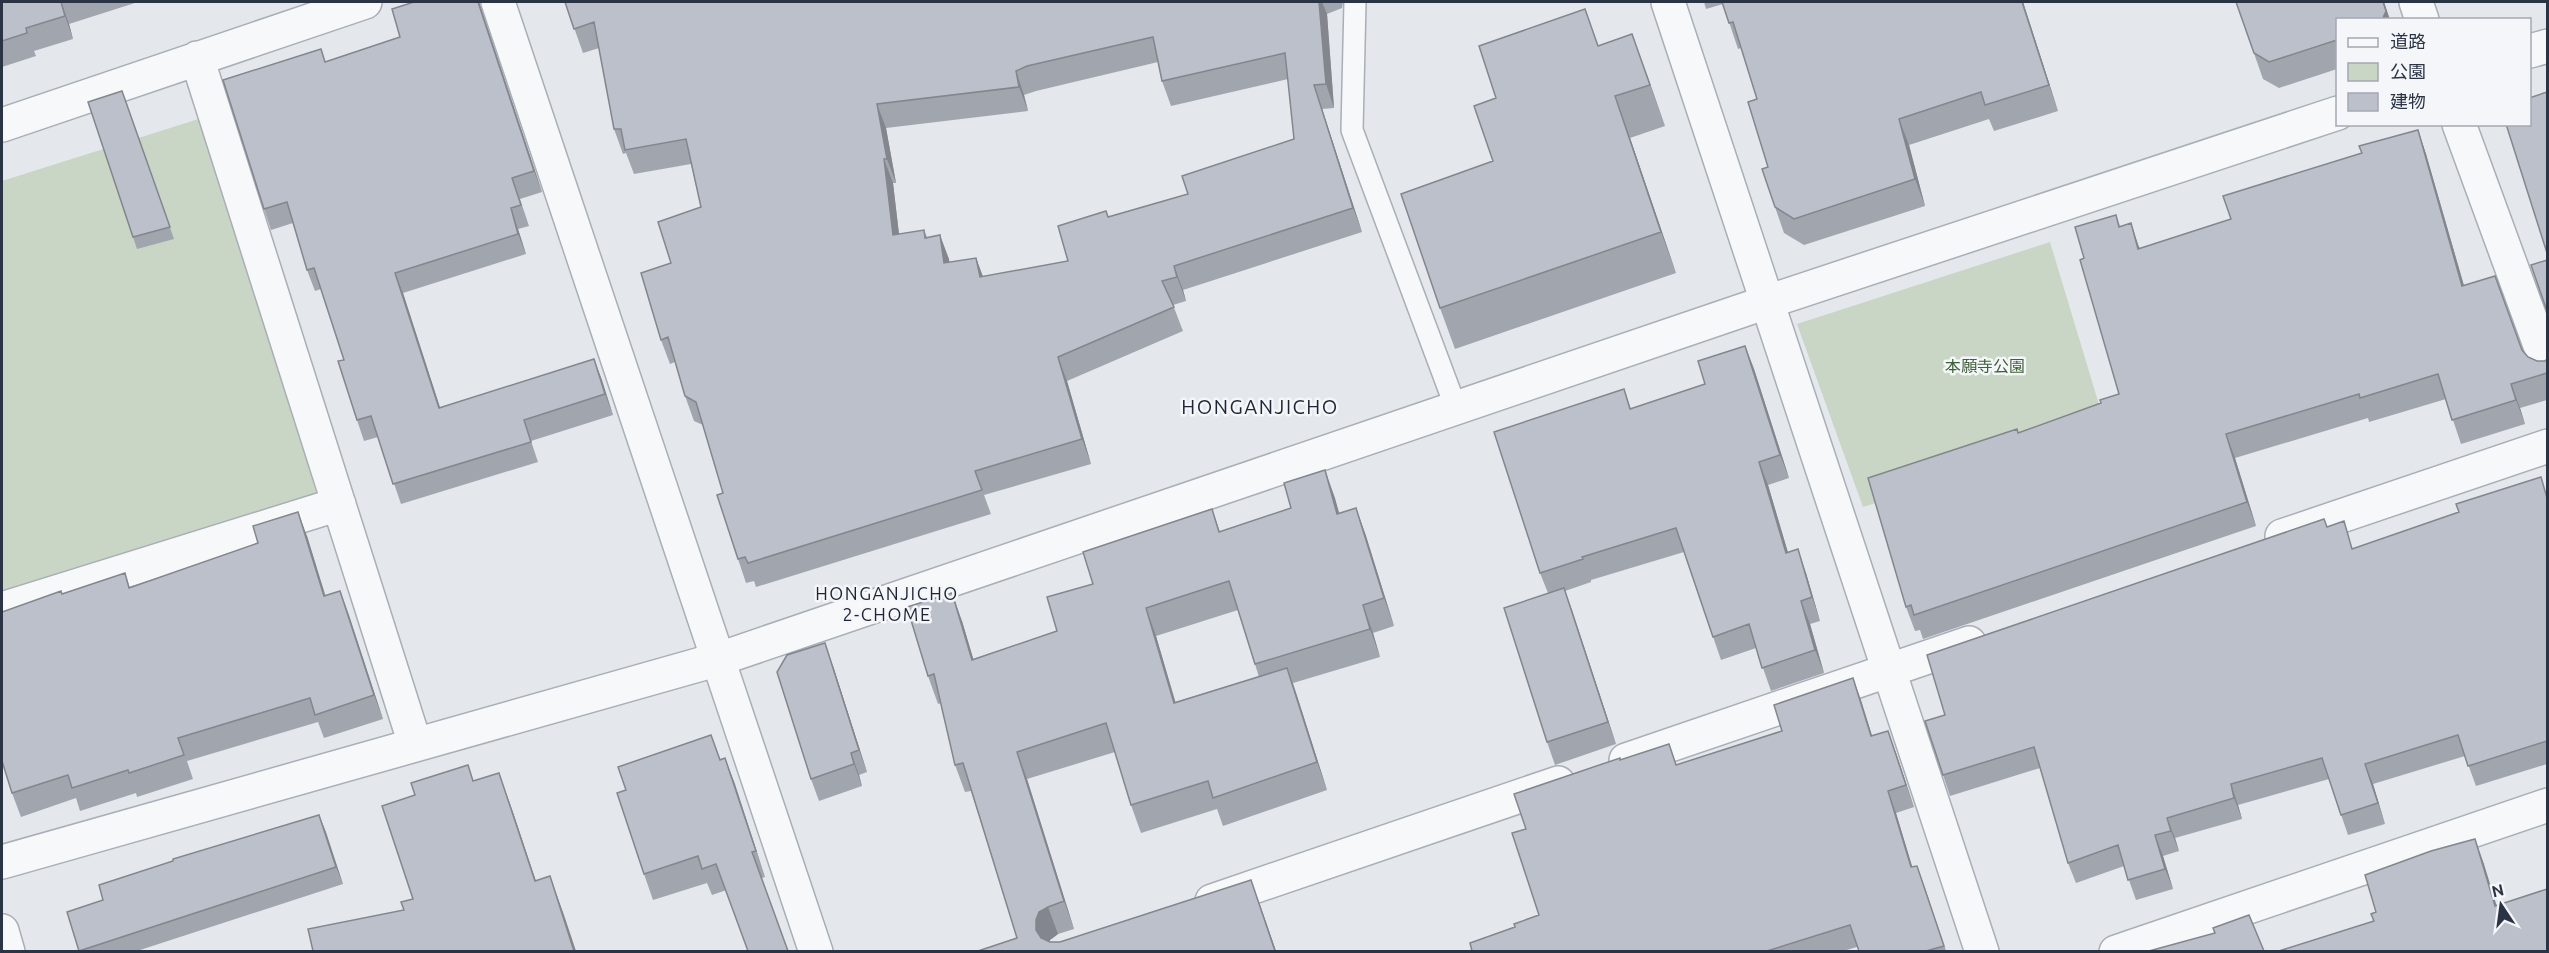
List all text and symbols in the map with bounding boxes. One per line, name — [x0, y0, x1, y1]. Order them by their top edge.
legend — [2336, 18, 2531, 126]
text: 道路 — [2390, 31, 2426, 51]
text: 公園 — [2390, 61, 2426, 81]
text: 建物 — [2390, 91, 2426, 111]
park label: 本願寺公園 — [1945, 357, 2025, 375]
district label: HONGANJICHO — [1181, 395, 1339, 418]
district label: HONGANJICHO 2-CHOME — [815, 583, 959, 624]
north arrow — [2471, 875, 2531, 935]
text: N — [2490, 880, 2505, 900]

